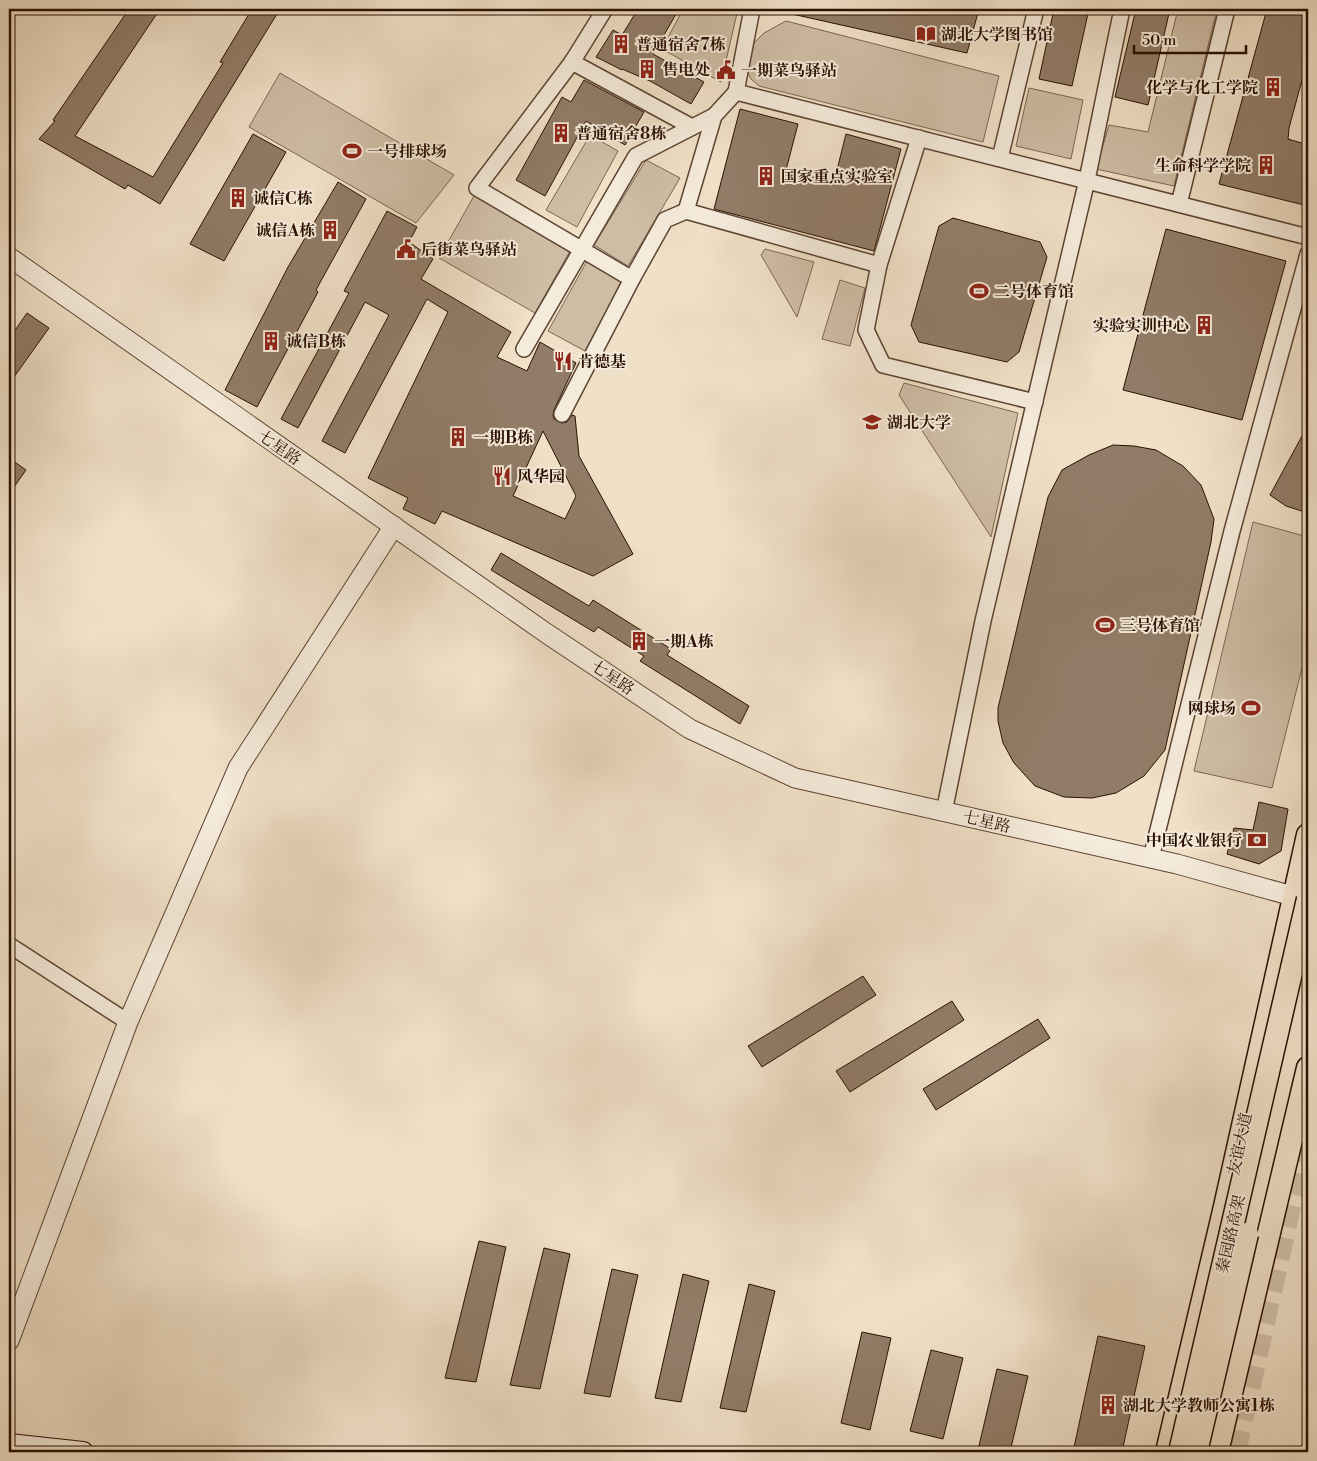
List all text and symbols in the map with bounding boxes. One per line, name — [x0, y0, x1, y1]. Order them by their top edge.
scale bar — [1134, 22, 1247, 54]
library icon: 湖北大学图书馆 — [915, 23, 937, 45]
place label: 湖北大学图书馆 — [941, 25, 1053, 45]
text: 50 m — [1142, 31, 1176, 50]
building icon: 普通宿舍7栋 — [610, 33, 632, 55]
place label: 普通宿舍7栋 — [636, 35, 725, 55]
building icon: 售电处 — [636, 58, 658, 80]
public building icon: 一期菜鸟驿站 — [715, 59, 737, 81]
place label: 售电处 — [662, 60, 710, 80]
place label: 一期菜鸟驿站 — [741, 61, 837, 81]
building icon: 化学与化工学院 — [1262, 76, 1284, 98]
place label: 化学与化工学院 — [1146, 78, 1258, 98]
building icon: 普通宿舍8栋 — [550, 122, 572, 144]
place label: 普通宿舍8栋 — [576, 124, 666, 144]
sports icon: 一号排球场 — [341, 140, 363, 162]
place label: 一号排球场 — [367, 142, 447, 162]
building icon: 生命科学学院 — [1255, 154, 1277, 176]
place label: 生命科学学院 — [1155, 156, 1251, 176]
building icon: 国家重点实验室 — [755, 165, 777, 187]
place label: 国家重点实验室 — [781, 167, 893, 187]
building icon: 诚信C栋 — [227, 187, 249, 209]
place label: 诚信C栋 — [253, 189, 312, 209]
building icon: 诚信A栋 — [319, 219, 341, 241]
place label: 诚信A栋 — [256, 221, 315, 241]
public building icon: 后街菜鸟驿站 — [395, 238, 417, 260]
place label: 后街菜鸟驿站 — [421, 240, 517, 260]
sports icon: 二号体育馆 — [968, 280, 990, 302]
place label: 二号体育馆 — [994, 282, 1074, 302]
building icon: 实验实训中心 — [1193, 314, 1215, 336]
place label: 实验实训中心 — [1093, 316, 1189, 336]
building icon: 诚信B栋 — [260, 330, 282, 352]
place label: 诚信B栋 — [286, 332, 346, 352]
restaurant icon: 肯德基 — [552, 350, 574, 372]
place label: 肯德基 — [578, 352, 626, 372]
school or university icon: 湖北大学 — [861, 411, 883, 433]
place label: 湖北大学 — [887, 413, 951, 433]
street label: 七星路 — [254, 426, 305, 470]
building icon: 一期B栋 — [447, 426, 469, 448]
place label: 一期B栋 — [473, 428, 533, 448]
restaurant icon: 风华园 — [491, 465, 513, 487]
place label: 风华园 — [517, 467, 565, 487]
sports icon: 三号体育馆 — [1094, 614, 1116, 636]
place label: 三号体育馆 — [1120, 616, 1200, 636]
building icon: 一期A栋 — [628, 630, 650, 652]
place label: 一期A栋 — [654, 632, 713, 652]
street label: 七星路 — [587, 656, 638, 700]
sports icon: 网球场 — [1240, 697, 1262, 719]
place label: 网球场 — [1188, 699, 1236, 719]
street label: 七星路 — [961, 807, 1012, 837]
bank icon: 中国农业银行 — [1246, 829, 1268, 851]
place label: 中国农业银行 — [1146, 831, 1242, 851]
street label: 友谊大道 — [1224, 1111, 1256, 1178]
street label: 秦园路高架 — [1212, 1193, 1250, 1275]
building icon: 湖北大学教师公寓1栋 — [1097, 1394, 1119, 1416]
place label: 湖北大学教师公寓1栋 — [1123, 1396, 1275, 1416]

